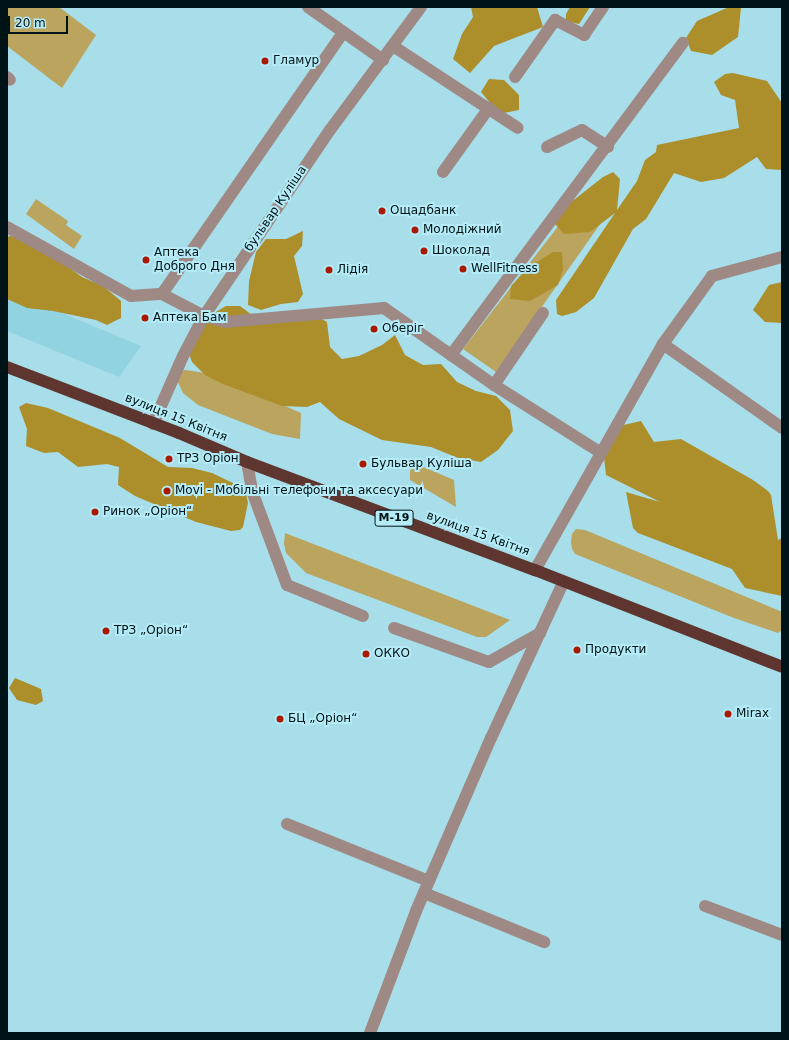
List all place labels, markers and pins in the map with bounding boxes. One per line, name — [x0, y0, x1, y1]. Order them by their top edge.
place label: Гламур — [273, 54, 319, 68]
marker: Гламур — [260, 56, 270, 66]
place label: Ощадбанк — [390, 204, 456, 218]
marker: Ощадбанк — [377, 206, 387, 216]
place label: Молодіжний — [423, 223, 502, 237]
marker: Молодіжний — [410, 225, 420, 235]
place label: Шоколад — [432, 244, 490, 258]
place label: Аптека Доброго Дня — [154, 246, 235, 274]
marker: Шоколад — [419, 246, 429, 256]
marker: Аптека Доброго Дня — [141, 255, 151, 265]
place label: WellFitness — [471, 262, 538, 276]
place label: Лідія — [337, 263, 368, 277]
marker: WellFitness — [458, 264, 468, 274]
marker: Лідія — [324, 265, 334, 275]
place label: Аптека Бам — [153, 311, 226, 325]
marker: Аптека Бам — [140, 313, 150, 323]
place label: Оберіг — [382, 322, 423, 336]
marker: Оберіг — [369, 324, 379, 334]
place label: ТРЗ Оріон — [177, 452, 239, 466]
marker: ТРЗ Оріон — [164, 454, 174, 464]
place label: Бульвар Куліша — [371, 457, 472, 471]
marker: Бульвар Куліша — [358, 459, 368, 469]
place label: Movi - Мобільні телефони та аксесуари — [175, 484, 423, 498]
marker: Movi - Мобільні телефони та аксесуари — [162, 486, 172, 496]
place label: Ринок „Оріон“ — [103, 505, 192, 519]
marker: Ринок „Оріон“ — [90, 507, 100, 517]
place label: ТРЗ „Оріон“ — [114, 624, 188, 638]
marker: ТРЗ „Оріон“ — [101, 626, 111, 636]
place label: Продукти — [585, 643, 646, 657]
marker: Продукти — [572, 645, 582, 655]
place label: ОККО — [374, 647, 410, 661]
marker: ОККО — [361, 649, 371, 659]
place label: Mirax — [736, 707, 769, 721]
marker: Mirax — [723, 709, 733, 719]
place label: БЦ „Оріон“ — [288, 712, 357, 726]
marker: БЦ „Оріон“ — [275, 714, 285, 724]

